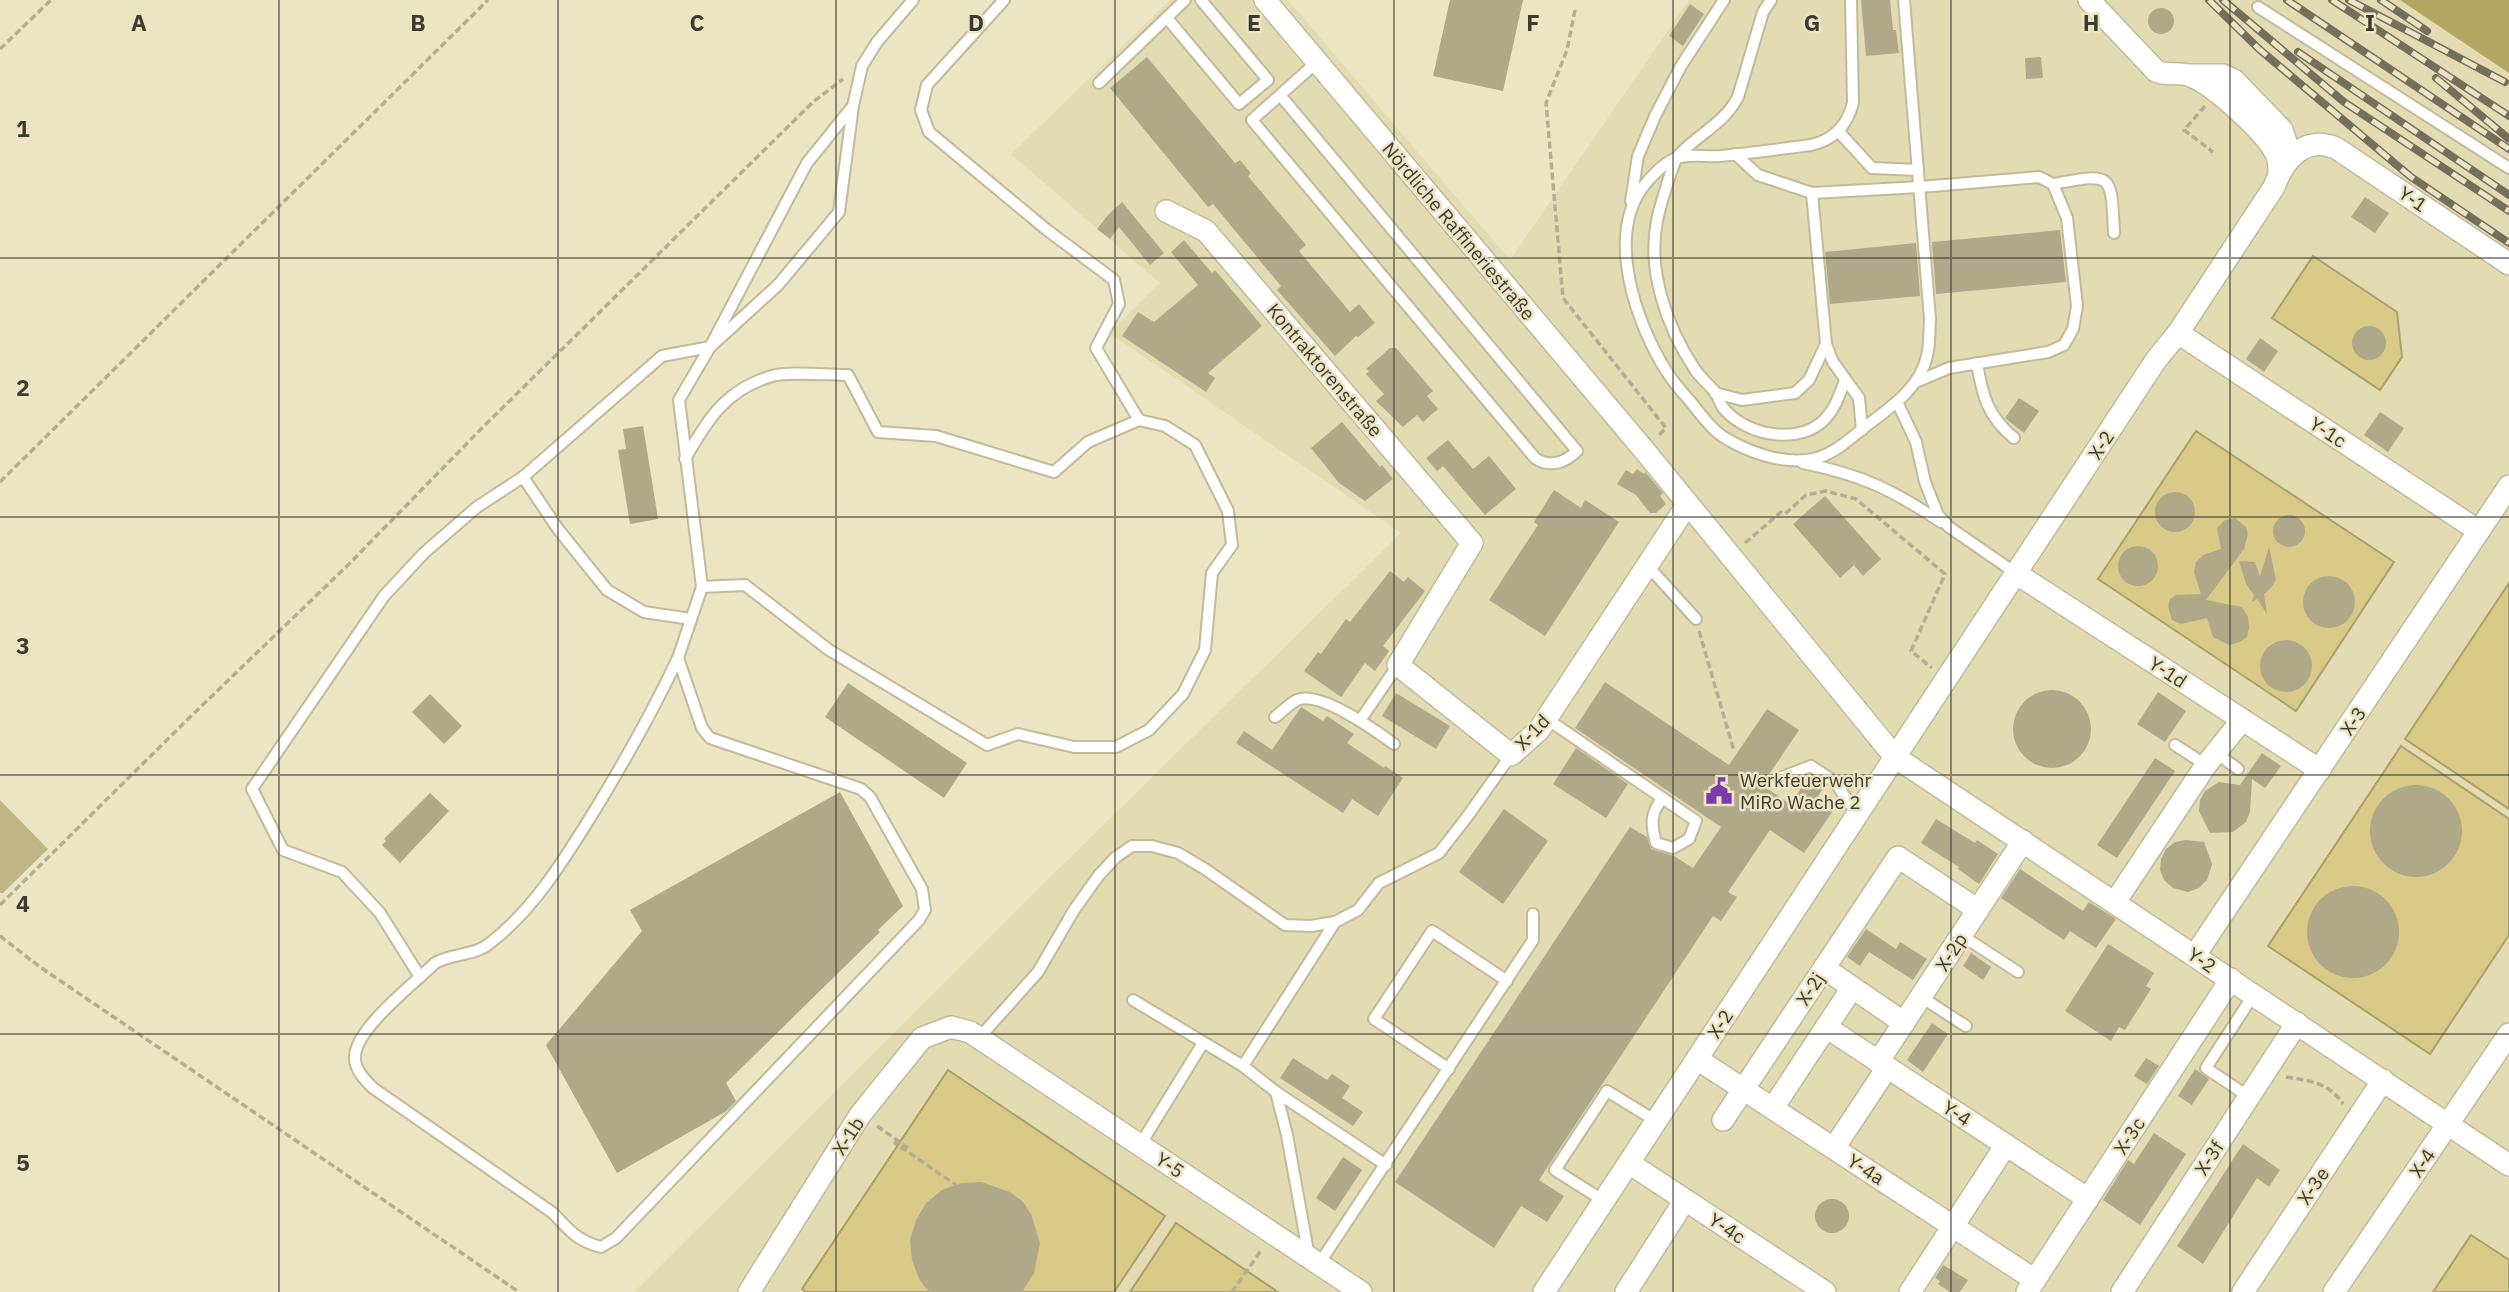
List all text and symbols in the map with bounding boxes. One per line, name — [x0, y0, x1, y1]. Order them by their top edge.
text: A — [131, 7, 147, 37]
text: B — [410, 7, 426, 37]
text: C — [690, 7, 705, 37]
text: D — [968, 7, 984, 37]
text: E — [1247, 7, 1261, 37]
text: F — [1526, 7, 1540, 37]
text: G — [1804, 7, 1820, 37]
text: H — [2083, 7, 2099, 37]
text: I — [2365, 7, 2375, 37]
text: 1 — [16, 113, 30, 143]
street label: Nördliche Raffineriestraße — [1377, 137, 1541, 325]
street label: Y-1 — [2394, 181, 2432, 217]
street label: Kontraktorenstraße — [1262, 298, 1388, 442]
text: 2 — [16, 372, 30, 402]
street label: Y-1c — [2305, 411, 2351, 453]
street label: X-2 — [2083, 426, 2119, 464]
text: 3 — [16, 630, 30, 660]
street label: Y-1d — [2145, 651, 2191, 693]
street label: X-3 — [2335, 702, 2371, 740]
street label: X-1d — [1509, 709, 1555, 755]
place label: Werkfeuerwehr MiRo Wache 2 — [1740, 768, 1872, 814]
public building icon: Werkfeuerwehr MiRo Wache 2 — [1704, 776, 1734, 806]
text: 4 — [16, 888, 30, 918]
street label: X-2p — [1930, 928, 1972, 976]
street label: Y-2 — [2183, 942, 2221, 978]
street label: X-2j — [1791, 968, 1829, 1010]
street label: X-2 — [1702, 1005, 1738, 1043]
street label: Y-4 — [1938, 1095, 1976, 1131]
street label: X-1b — [827, 1112, 869, 1160]
street label: X-3c — [2108, 1113, 2150, 1159]
street label: X-3f — [2189, 1136, 2229, 1180]
street label: X-4 — [2404, 1144, 2440, 1182]
text: 5 — [16, 1147, 30, 1177]
street label: Y-5 — [1151, 1147, 1189, 1183]
street label: Y-4a — [1843, 1148, 1889, 1190]
street label: X-3e — [2292, 1163, 2334, 1209]
street label: Y-4c — [1704, 1207, 1750, 1249]

